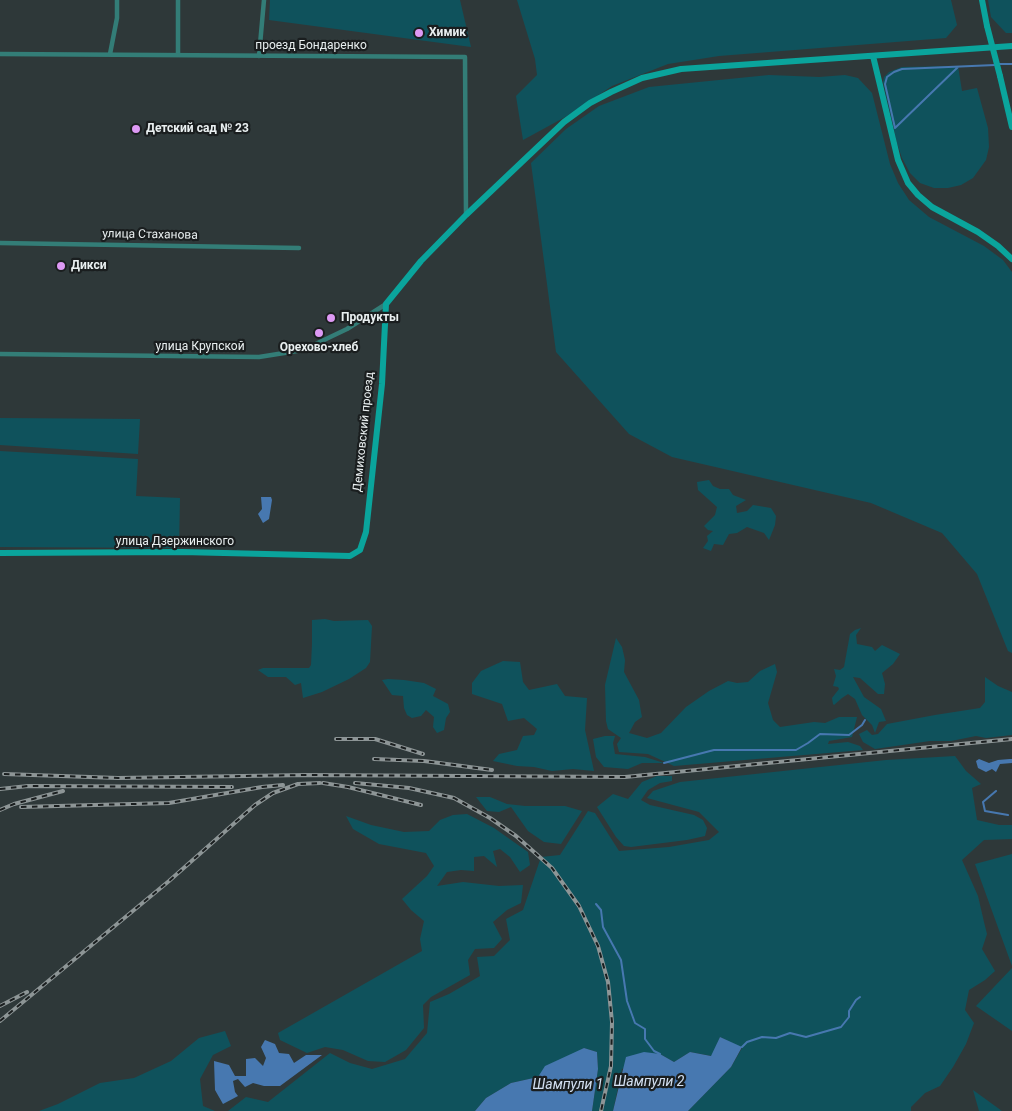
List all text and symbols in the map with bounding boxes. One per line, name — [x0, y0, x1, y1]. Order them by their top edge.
place label: Химик — [429, 26, 466, 40]
marker: Химик — [413, 27, 425, 39]
street label: проезд Бондаренко — [255, 39, 367, 53]
place label: Детский сад № 23 — [146, 122, 249, 136]
marker: Детский сад № 23 — [130, 123, 142, 135]
street label: улица Стаханова — [102, 227, 198, 243]
place label: Дикси — [71, 259, 106, 273]
marker: Дикси — [55, 260, 67, 272]
place label: Продукты — [341, 311, 399, 325]
marker: Продукты — [325, 312, 337, 324]
marker: Орехово-хлеб — [313, 327, 325, 339]
street label: улица Крупской — [155, 340, 245, 354]
place label: Орехово-хлеб — [280, 341, 358, 355]
street label: Демиховский проезд — [351, 371, 377, 493]
street label: улица Дзержинского — [116, 535, 234, 549]
water label: Шампули 2 — [614, 1074, 684, 1090]
water label: Шампули 1 — [533, 1077, 603, 1093]

